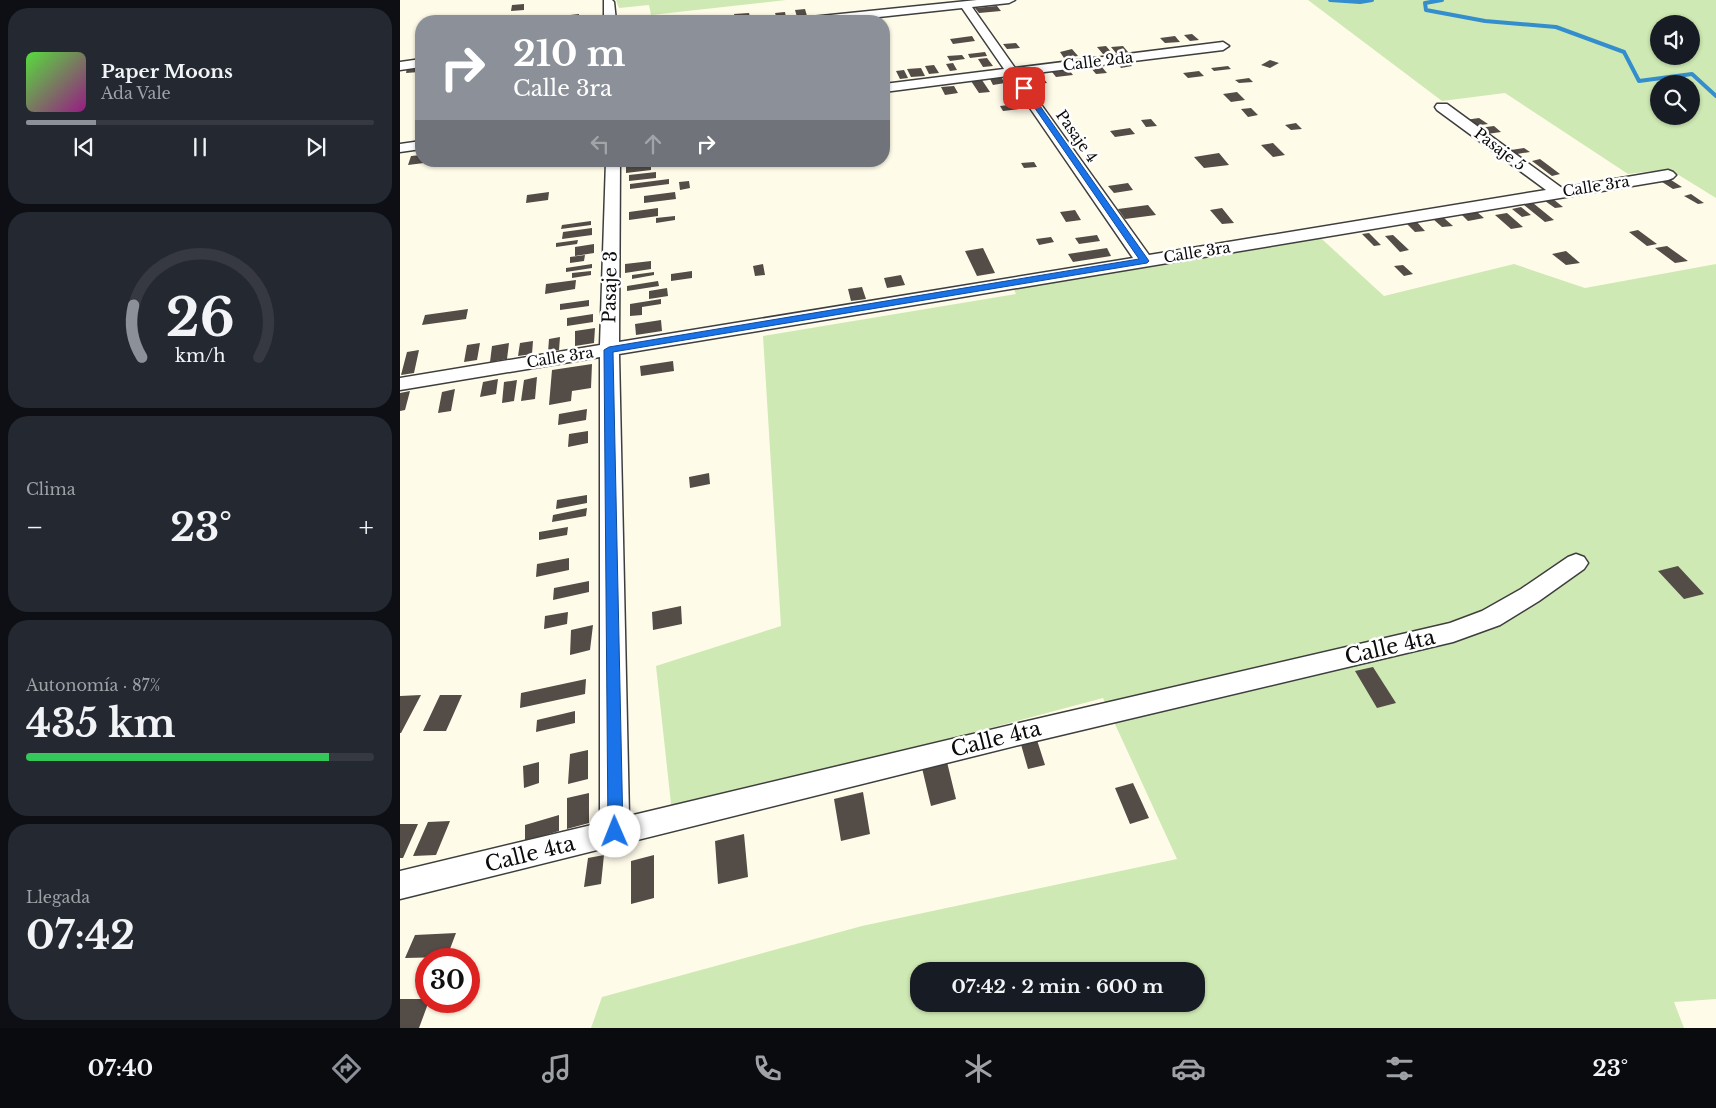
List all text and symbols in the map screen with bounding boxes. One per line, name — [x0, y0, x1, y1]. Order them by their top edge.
map controls — [1650, 15, 1700, 125]
button: sound — [1650, 15, 1700, 65]
text: 210 m — [513, 32, 626, 75]
icon: right — [430, 35, 495, 100]
street label: Calle 2da — [1062, 47, 1135, 75]
text: Paper Moons — [101, 60, 233, 83]
pin — [1003, 67, 1045, 109]
icon: arrive — [1010, 74, 1038, 102]
text: Calle 3ra — [513, 75, 612, 102]
button: search — [1650, 75, 1700, 125]
text: Ada Vale — [101, 83, 171, 103]
street label: Pasaje 4 — [1052, 106, 1102, 166]
street label: Pasaje 5 — [1471, 123, 1529, 175]
icon: left — [586, 130, 614, 158]
icon: ahead — [639, 130, 667, 158]
icon: right — [692, 130, 720, 158]
icon: previous — [70, 133, 98, 161]
icon: pause — [186, 133, 214, 161]
icon: next — [302, 133, 330, 161]
street label: Calle 3ra — [1561, 171, 1632, 201]
street label: Calle 3ra — [1162, 237, 1233, 267]
street label: Pasaje 3 — [598, 251, 622, 323]
text: 26 — [166, 286, 234, 350]
street label: Calle 3ra — [525, 342, 596, 372]
text: km/h — [175, 345, 225, 367]
text: Clima — [26, 479, 76, 499]
text: 23° — [170, 504, 232, 551]
text: − — [26, 510, 44, 545]
text: + — [359, 510, 374, 545]
street label: Calle 4ta — [1342, 624, 1438, 670]
text: Autonomía · 87% — [26, 675, 160, 695]
text: 435 km — [26, 700, 175, 747]
street label: Calle 4ta — [948, 715, 1044, 763]
position arrow — [588, 805, 640, 857]
street label: Calle 4ta — [482, 830, 578, 878]
text: Llegada — [26, 887, 90, 907]
text: 07:42 — [26, 912, 135, 959]
speed limit sign: 30 — [415, 948, 480, 1013]
text: 07:42 · 2 min · 600 m — [951, 975, 1164, 998]
icon: directions — [329, 1051, 364, 1086]
icon: music — [539, 1051, 574, 1086]
icon: phone — [750, 1051, 785, 1086]
icon: climate — [961, 1051, 996, 1086]
icon: car — [1171, 1051, 1206, 1086]
icon: filters — [1382, 1051, 1417, 1086]
text: 07:40 — [88, 1055, 153, 1082]
text: 23° — [1593, 1055, 1628, 1082]

